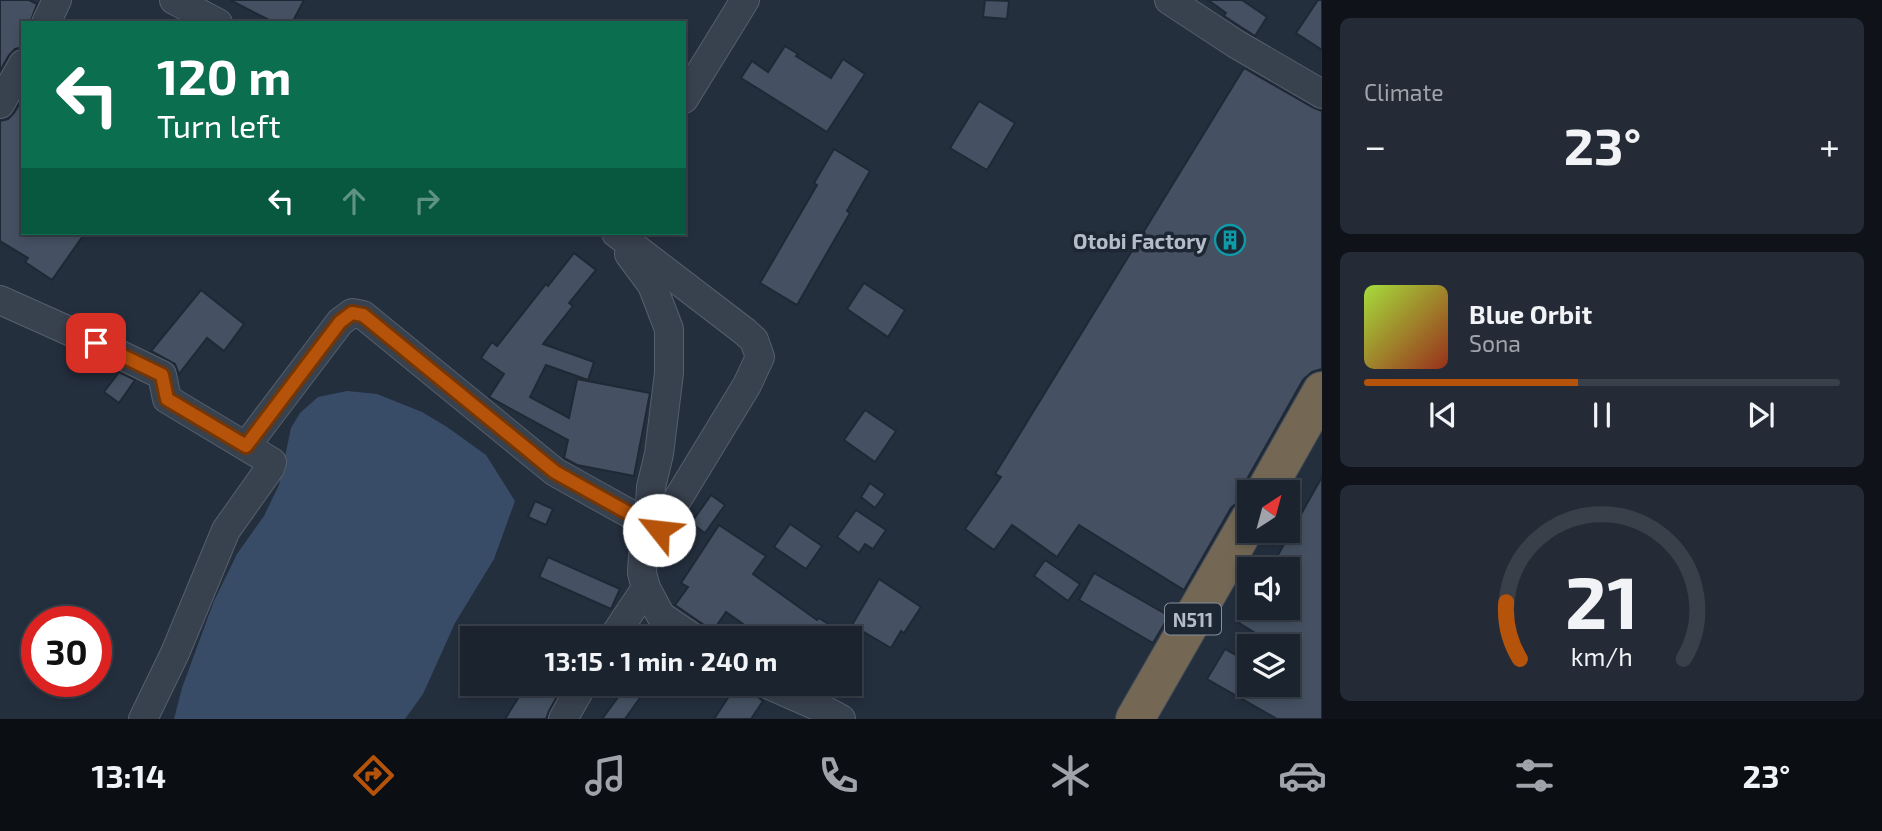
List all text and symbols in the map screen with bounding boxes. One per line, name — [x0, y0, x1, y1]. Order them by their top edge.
text: 120 m — [157, 46, 291, 105]
icon: left — [42, 49, 133, 140]
text: Climate — [1364, 78, 1444, 106]
text: Turn left — [157, 106, 281, 144]
text: 23° — [1564, 113, 1641, 175]
text: − — [1364, 122, 1386, 168]
text: + — [1819, 122, 1840, 168]
icon: left — [262, 182, 300, 220]
icon: ahead — [335, 182, 373, 220]
icon: right — [408, 182, 446, 220]
building icon: Otobi Factory — [1213, 223, 1247, 257]
place label: Otobi Factory — [1073, 228, 1207, 254]
text: Blue Orbit — [1469, 298, 1592, 329]
pin — [66, 313, 126, 373]
icon: arrive — [77, 324, 115, 362]
text: Sona — [1469, 329, 1521, 357]
icon: previous — [1424, 396, 1462, 434]
icon: pause — [1583, 396, 1621, 434]
icon: next — [1742, 396, 1780, 434]
north arrow — [1237, 480, 1300, 542]
map controls — [1237, 480, 1300, 697]
position arrow — [622, 493, 696, 567]
button: sound — [1237, 557, 1300, 620]
text: 21 — [1565, 557, 1639, 645]
road number: N511 — [1165, 604, 1221, 634]
speed limit sign: 30 — [21, 606, 112, 697]
button: layers — [1237, 634, 1300, 697]
text: km/h — [1571, 641, 1633, 671]
text: 13:15 · 1 min · 240 m — [545, 645, 777, 676]
icon: directions — [349, 751, 398, 800]
icon: music — [581, 751, 630, 800]
icon: phone — [814, 751, 863, 800]
icon: climate — [1046, 751, 1095, 800]
icon: car — [1278, 751, 1327, 800]
icon: filters — [1510, 751, 1559, 800]
text: 13:14 — [92, 756, 166, 794]
text: 23° — [1743, 756, 1790, 794]

